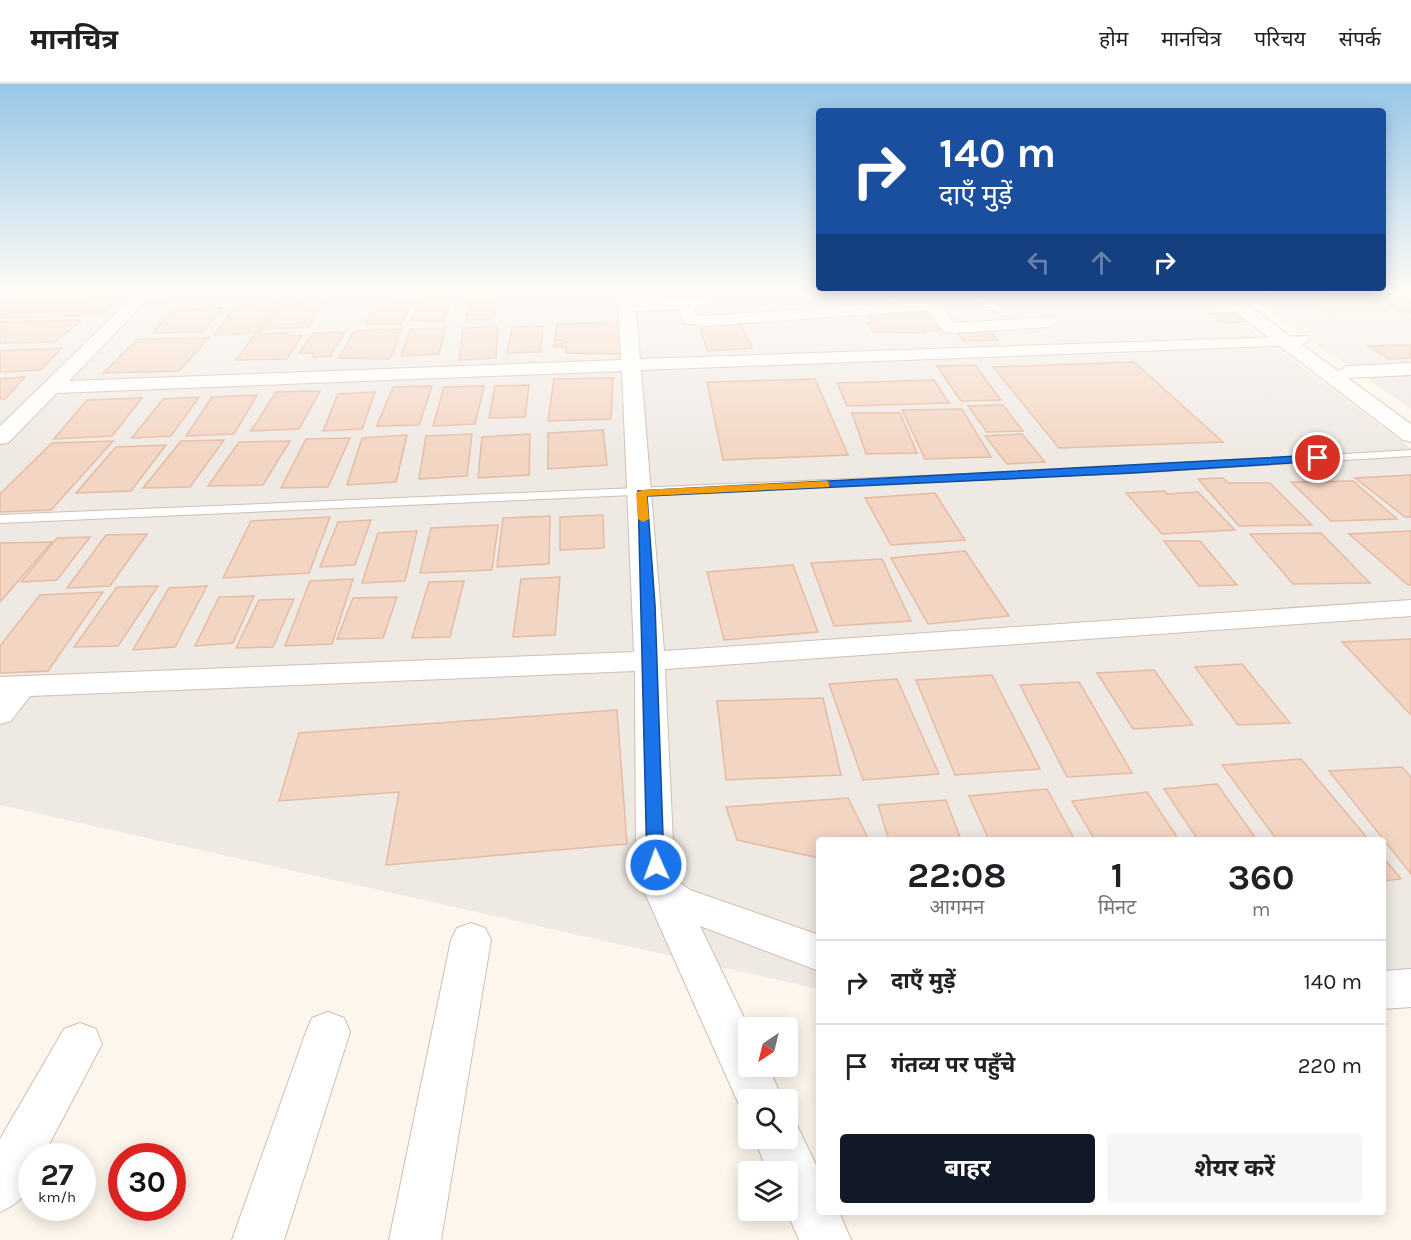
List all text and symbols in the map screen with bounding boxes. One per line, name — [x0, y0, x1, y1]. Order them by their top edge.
text: मानचित्र — [30, 23, 118, 56]
text: होम — [1099, 27, 1128, 51]
text: मानचित्र — [1161, 27, 1221, 51]
text: परिचय — [1254, 27, 1306, 51]
text: संपर्क — [1339, 27, 1381, 51]
text: 140 m — [939, 128, 1056, 178]
icon: right — [840, 132, 918, 210]
text: दाएँ मुड़ें — [939, 179, 1012, 211]
icon: left — [1022, 246, 1055, 279]
icon: ahead — [1085, 246, 1118, 279]
icon: right — [1148, 246, 1181, 279]
pin — [1292, 432, 1343, 483]
icon: arrive — [1301, 441, 1334, 474]
position arrow — [624, 833, 688, 897]
text: 22:08 — [907, 854, 1007, 896]
text: 1 — [1111, 854, 1124, 896]
text: 360 — [1228, 856, 1295, 898]
text: आगमन — [930, 896, 984, 919]
text: मिनट — [1098, 896, 1136, 919]
text: m — [1252, 898, 1270, 921]
icon: right — [840, 966, 873, 999]
text: दाएँ मुड़ें — [891, 968, 956, 994]
text: 140 m — [1304, 969, 1362, 995]
north arrow — [738, 1017, 798, 1077]
map controls — [738, 1017, 798, 1221]
icon: arrive — [840, 1050, 873, 1083]
text: गंतव्य पर पहुँचे — [891, 1052, 1015, 1078]
text: 220 m — [1298, 1053, 1362, 1079]
button: search — [738, 1089, 798, 1149]
button: बाहर — [840, 1134, 1095, 1203]
button: शेयर करें — [1107, 1134, 1362, 1203]
speed limit sign: 30 — [108, 1143, 186, 1221]
text: 27 — [40, 1157, 74, 1193]
button: layers — [738, 1161, 798, 1221]
text: km/h — [38, 1188, 76, 1206]

